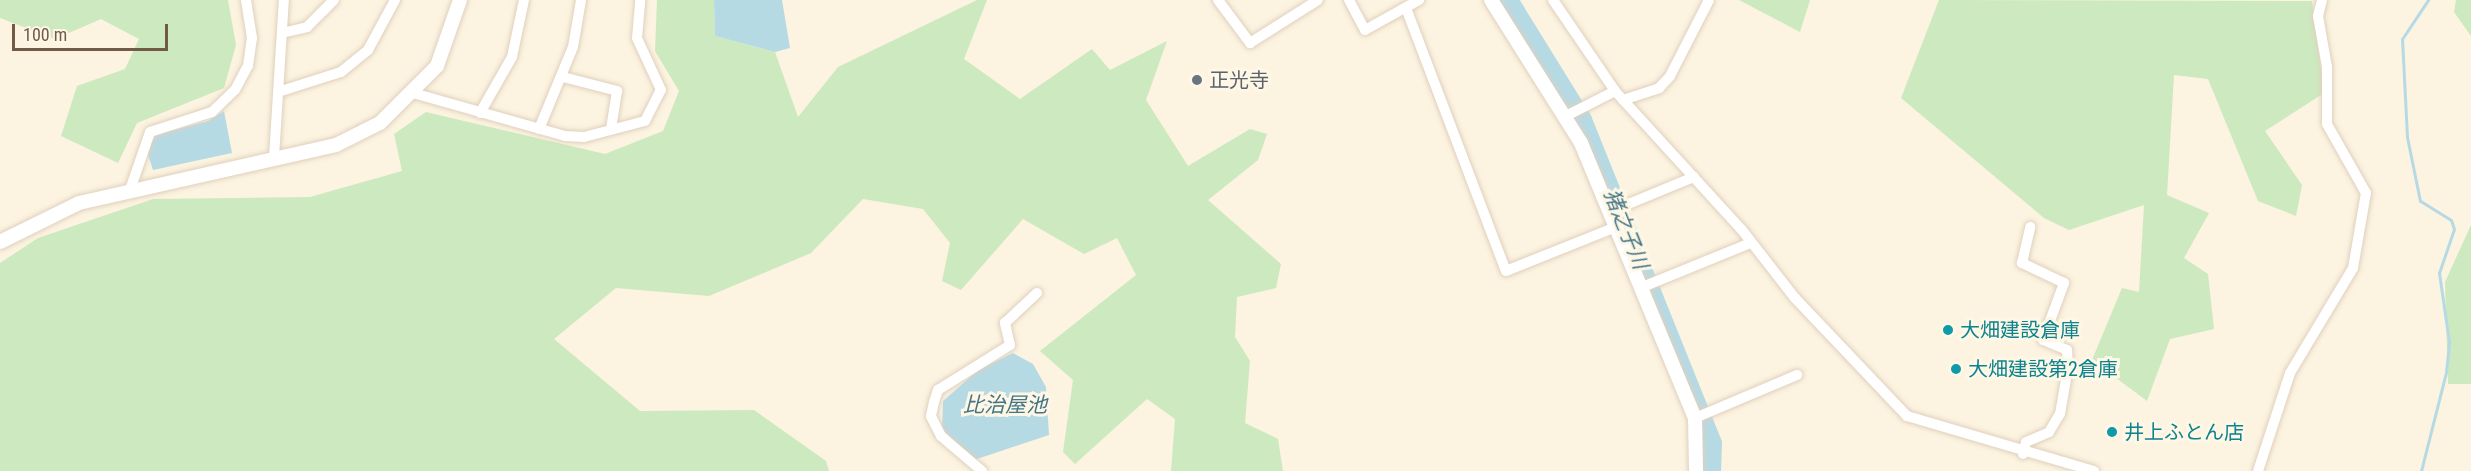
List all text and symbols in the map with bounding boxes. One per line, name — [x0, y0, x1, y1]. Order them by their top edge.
scale bar — [15, 12, 171, 50]
text: 100 m — [23, 24, 67, 45]
place label: 正光寺 — [1209, 68, 1269, 92]
marker: 正光寺 — [1190, 73, 1204, 87]
water label: 猪之子川 — [1599, 185, 1653, 273]
place label: 大畑建設倉庫 — [1960, 318, 2080, 342]
marker: 大畑建設倉庫 — [1941, 323, 1955, 337]
place label: 大畑建設第2倉庫 — [1968, 357, 2118, 381]
marker: 大畑建設第2倉庫 — [1949, 362, 1963, 376]
water label: 比治屋池 — [963, 392, 1047, 418]
place label: 井上ふとん店 — [2124, 420, 2244, 444]
marker: 井上ふとん店 — [2105, 425, 2119, 439]

